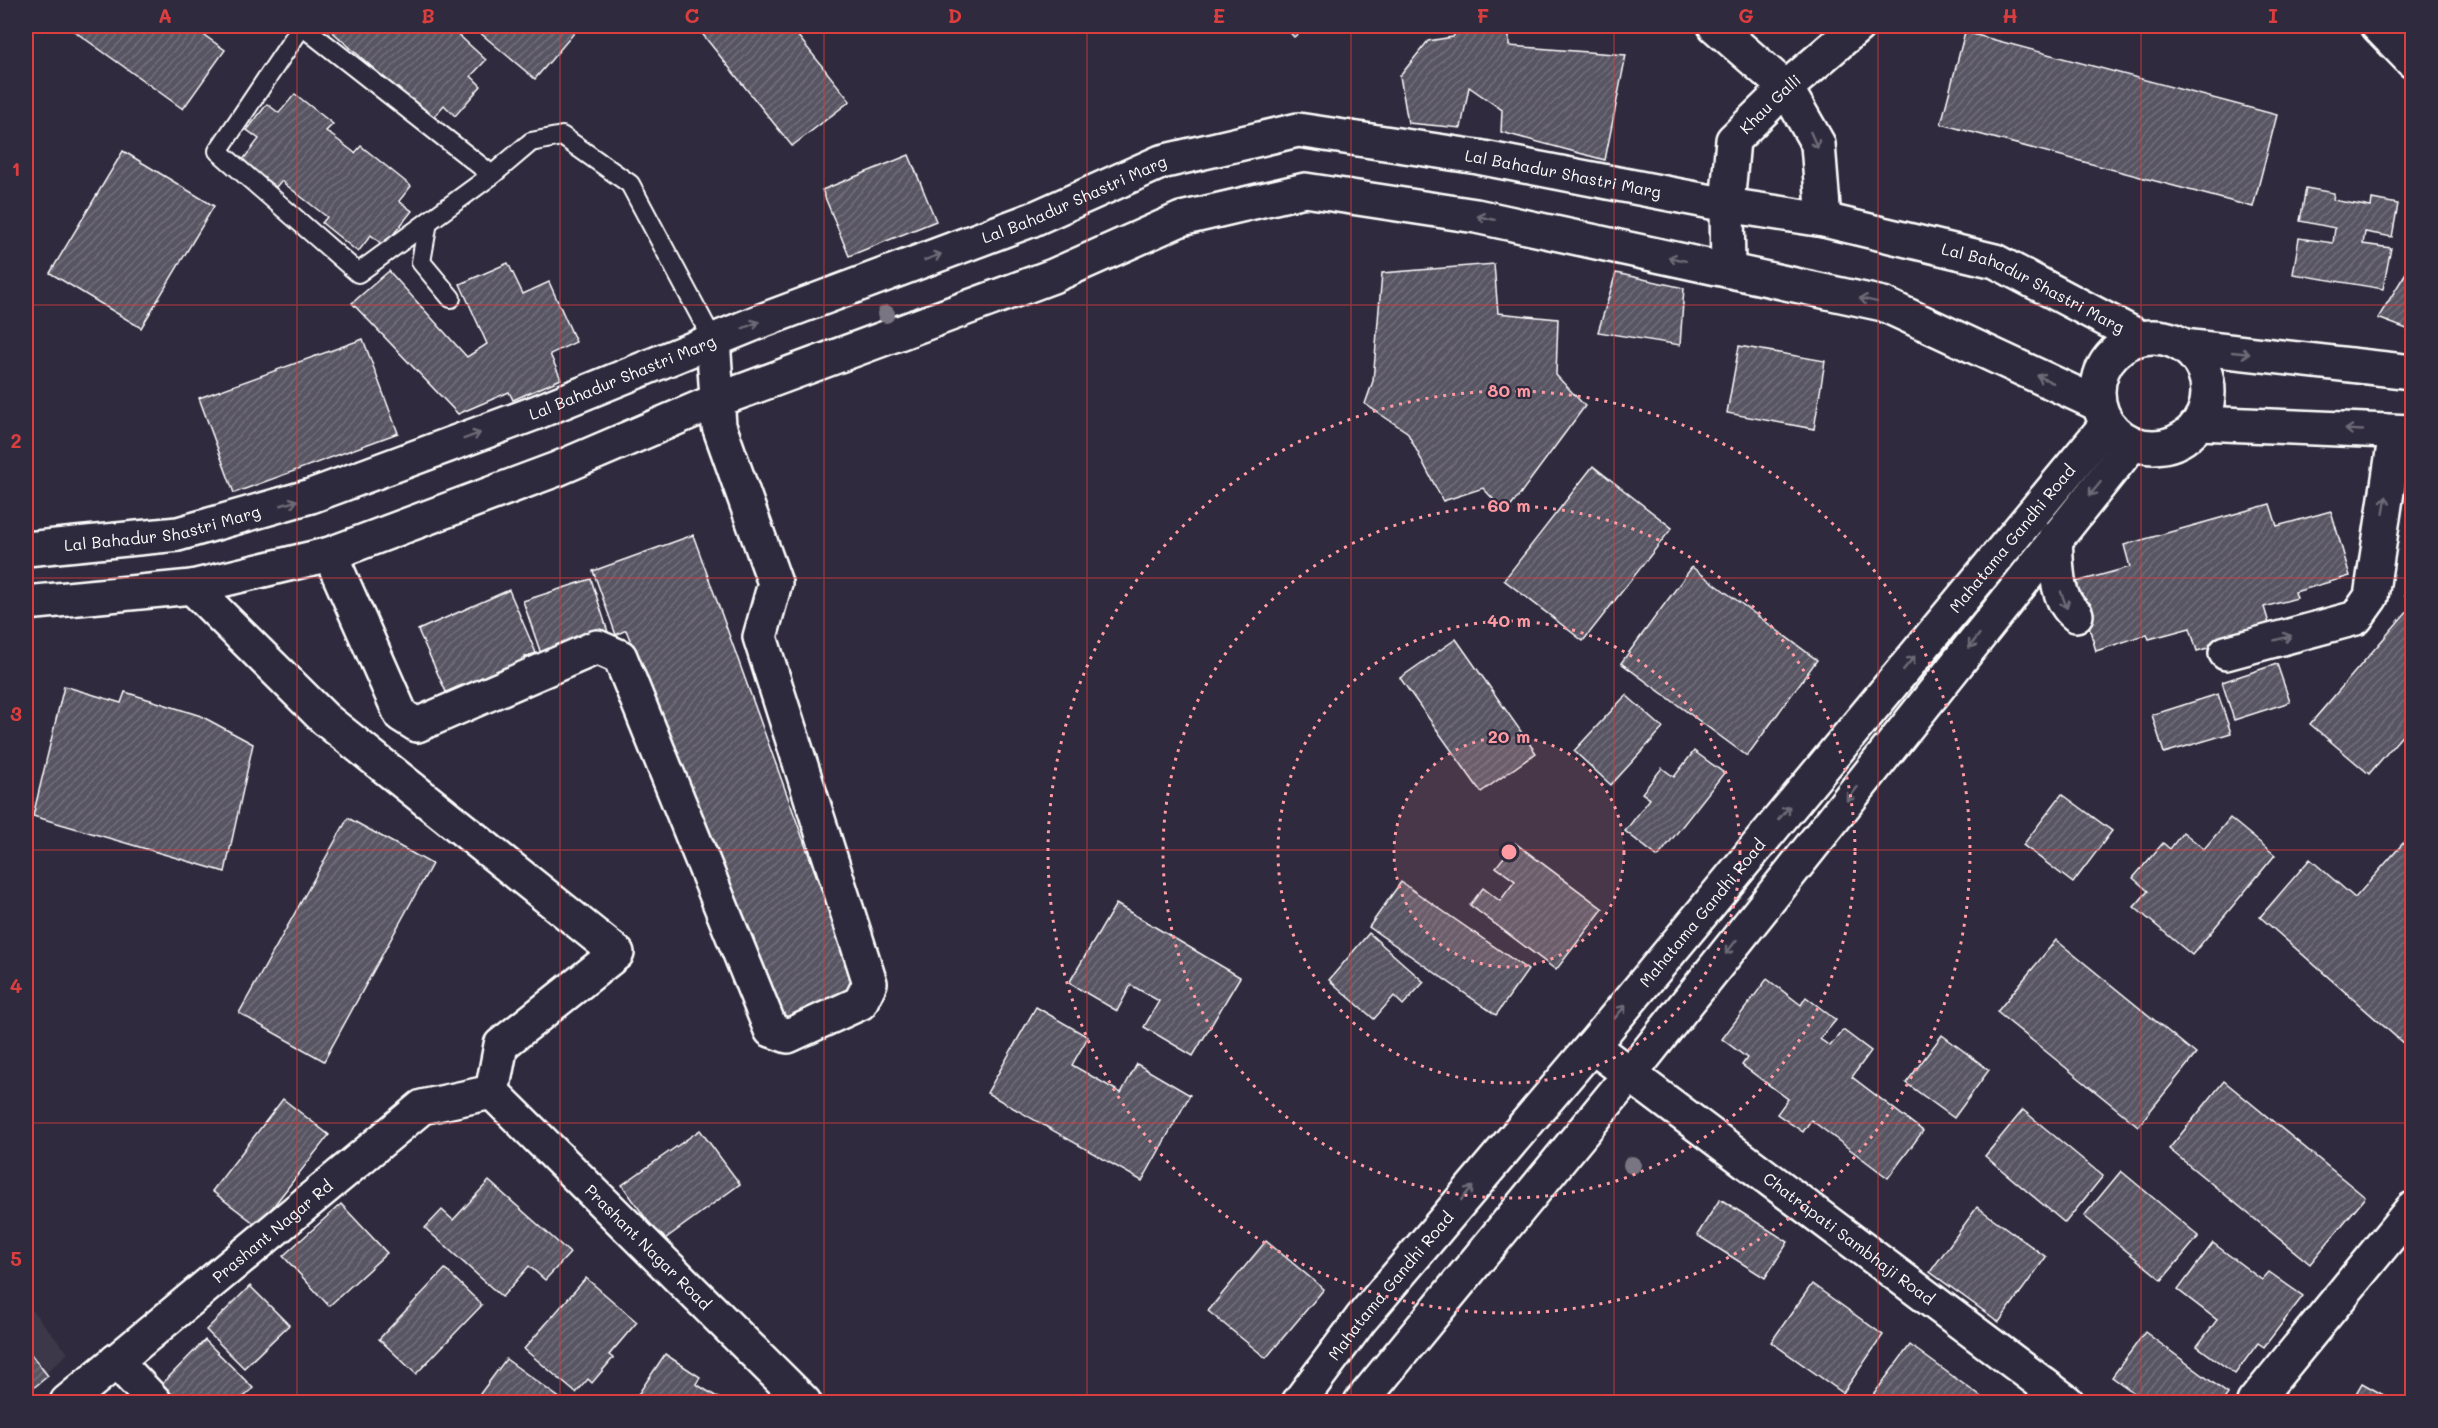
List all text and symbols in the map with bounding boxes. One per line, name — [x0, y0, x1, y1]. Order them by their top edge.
text: A — [158, 2, 172, 28]
text: B — [421, 2, 435, 28]
text: C — [685, 2, 700, 28]
text: D — [948, 2, 962, 28]
text: E — [1213, 2, 1225, 28]
text: F — [1477, 2, 1490, 28]
text: G — [1738, 2, 1754, 28]
text: H — [2002, 2, 2018, 28]
text: I — [2268, 2, 2278, 28]
street label: Khau Galli — [1735, 69, 1805, 138]
one-way arrow — [1809, 130, 1820, 148]
street label: Lal Bahadur Shastri Marg — [1464, 144, 1663, 202]
street label: Lal Bahadur Shastri Marg — [978, 150, 1168, 248]
text: 1 — [12, 155, 20, 181]
one-way arrow — [1477, 212, 1496, 224]
street label: Lal Bahadur Shastri Marg — [1940, 238, 2128, 337]
one-way arrow — [924, 250, 942, 261]
one-way arrow — [1668, 253, 1687, 265]
one-way arrow — [1858, 294, 1877, 306]
one-way arrow — [741, 319, 760, 330]
street label: Lal Bahadur Shastri Marg — [526, 330, 718, 424]
one-way arrow — [2231, 348, 2251, 359]
one-way arrow — [2037, 373, 2055, 385]
text: 80 m — [1487, 378, 1531, 402]
one-way arrow — [2345, 424, 2365, 435]
text: 2 — [10, 427, 22, 453]
one-way arrow — [462, 430, 481, 441]
street label: Mahatama Gandhi Road — [1944, 460, 2079, 617]
one-way arrow — [2089, 481, 2102, 497]
text: 60 m — [1487, 493, 1531, 517]
one-way arrow — [279, 496, 298, 508]
one-way arrow — [2380, 496, 2391, 515]
street label: Lal Bahadur Shastri Marg — [63, 500, 263, 555]
one-way arrow — [2060, 590, 2071, 608]
text: 40 m — [1487, 608, 1531, 632]
one-way arrow — [2273, 632, 2292, 643]
one-way arrow — [1967, 633, 1980, 649]
one-way arrow — [1902, 655, 1915, 671]
text: 3 — [10, 700, 22, 726]
text: 20 m — [1488, 724, 1530, 748]
one-way arrow — [1846, 786, 1859, 802]
one-way arrow — [1778, 805, 1791, 821]
street label: Mahatama Gandhi Road — [1634, 834, 1769, 991]
centre of rings — [1499, 842, 1519, 862]
one-way arrow — [1725, 939, 1738, 955]
text: 4 — [10, 972, 23, 998]
one-way arrow — [1613, 1005, 1627, 1020]
street label: Chatrapati Sambhaji Road — [1759, 1167, 1939, 1309]
street label: Prashant Nagar Rd — [208, 1175, 337, 1287]
street label: Prashant Nagar Road — [581, 1179, 716, 1314]
one-way arrow — [1460, 1186, 1474, 1201]
street label: Mahatama Gandhi Road — [1323, 1207, 1458, 1364]
text: 5 — [10, 1245, 22, 1271]

